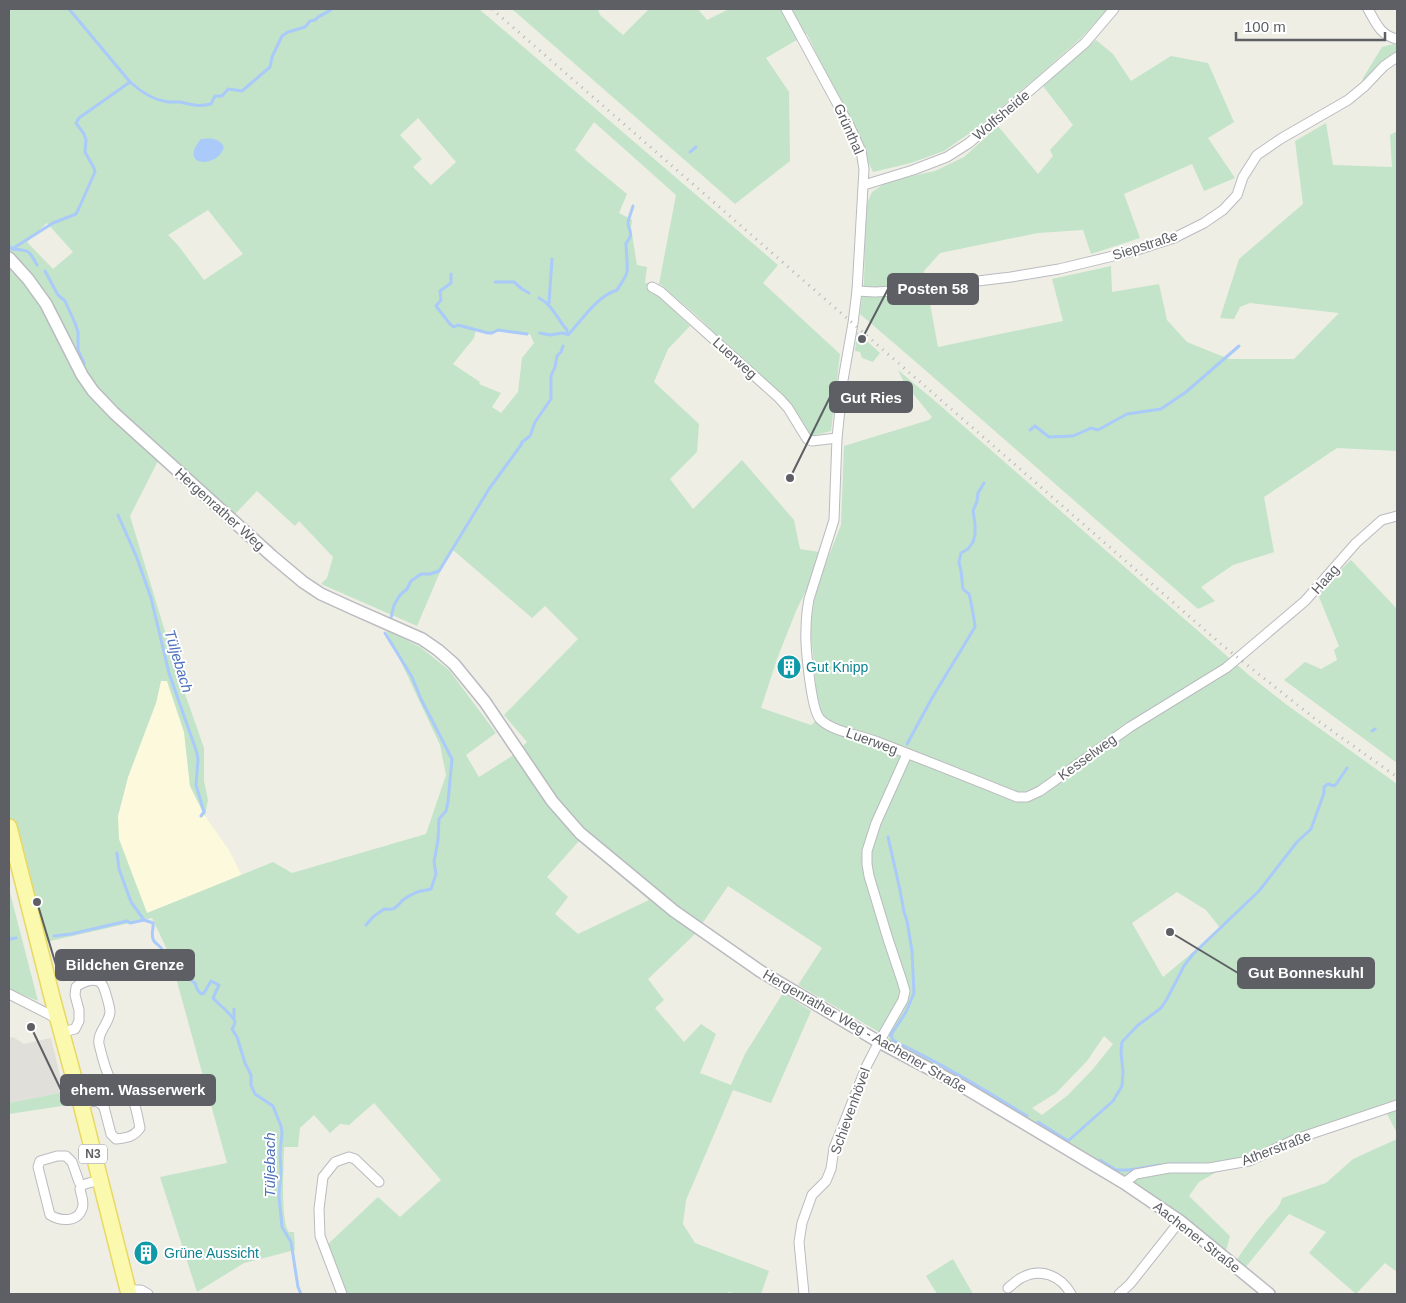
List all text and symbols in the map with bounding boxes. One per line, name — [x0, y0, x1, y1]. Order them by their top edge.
scale bar — [1236, 10, 1385, 42]
text: 100 m — [1244, 18, 1286, 35]
street label: Wolfsheide — [969, 87, 1033, 143]
street label: Grünthal — [831, 101, 867, 157]
street label: Siepstraße — [1110, 227, 1180, 263]
callout: Posten 58 — [888, 274, 978, 304]
text: Posten 58 — [898, 280, 968, 297]
street label: Luerweg — [710, 334, 760, 382]
callout: Gut Ries — [830, 382, 912, 412]
text: Gut Ries — [840, 389, 902, 406]
street label: Hergenrather Weg — [172, 465, 268, 553]
street label: Haag — [1308, 561, 1342, 597]
water label: Tüljebach — [161, 627, 197, 695]
building icon: Gut Knipp — [776, 654, 802, 680]
place label: Gut Knipp — [806, 659, 868, 675]
street label: Luerweg — [844, 724, 900, 758]
street label: Kesselweg — [1055, 731, 1119, 783]
callout: Bildchen Grenze — [56, 950, 194, 980]
text: Bildchen Grenze — [66, 956, 184, 973]
callout: Gut Bonneskuhl — [1238, 958, 1374, 988]
text: Gut Bonneskuhl — [1248, 964, 1364, 981]
street label: Hergenrather Weg - Aachener Straße — [760, 966, 970, 1096]
street label: Schievenhövel — [827, 1065, 873, 1157]
callout: ehem. Wasserwerk — [61, 1075, 215, 1105]
text: ehem. Wasserwerk — [71, 1081, 206, 1098]
street label: Atherstraße — [1239, 1127, 1313, 1169]
water label: Tüljebach — [261, 1132, 278, 1198]
road number: N3 — [79, 1144, 107, 1164]
street label: Aachener Straße — [1150, 1198, 1244, 1276]
building icon: Grüne Aussicht — [133, 1240, 159, 1266]
place label: Grüne Aussicht — [164, 1245, 259, 1261]

